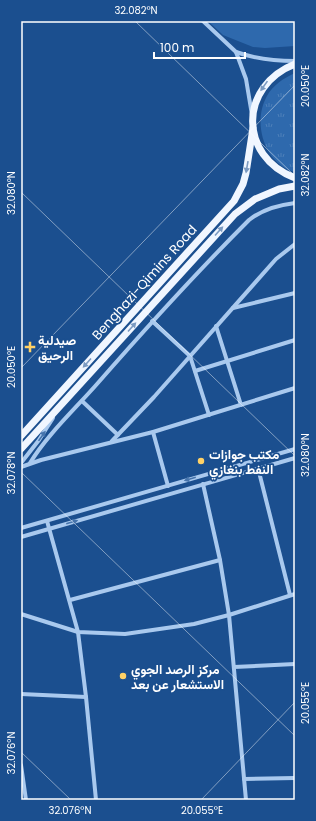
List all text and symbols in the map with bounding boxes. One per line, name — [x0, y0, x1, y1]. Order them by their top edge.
text: 32.082°N — [114, 3, 158, 18]
scale bar — [154, 34, 245, 60]
text: 100 m — [160, 39, 194, 56]
text: 20.050°E — [298, 65, 313, 107]
one-way arrow — [260, 81, 269, 92]
text: 32.082°N — [298, 153, 313, 197]
one-way arrow — [244, 160, 250, 173]
text: 32.080°N — [4, 171, 19, 215]
street label: Benghazi-Qimins Road — [87, 221, 201, 344]
one-way arrow — [215, 226, 224, 236]
one-way arrow — [127, 321, 136, 332]
place label: صيدلية الرحيق — [38, 331, 76, 365]
marker: صيدلية الرحيق — [25, 342, 35, 352]
text: 20.050°E — [4, 346, 19, 388]
one-way arrow — [82, 358, 92, 368]
one-way arrow — [38, 431, 46, 441]
text: 32.080°N — [298, 433, 313, 477]
place label: مكتب جوازات النفط بنغازي — [209, 445, 279, 480]
text: 32.078°N — [4, 452, 19, 494]
marker: مكتب جوازات النفط بنغازي — [196, 456, 206, 466]
one-way arrow — [184, 476, 196, 482]
one-way arrow — [66, 519, 78, 525]
place label: مركز الرصد الجوي الاستشعار عن بعد — [131, 660, 224, 694]
marker: مركز الرصد الجوي الاستشعار عن بعد — [118, 671, 128, 681]
text: 20.055°E — [298, 682, 313, 724]
text: 32.076°N — [4, 732, 19, 774]
text: 32.076°N — [49, 803, 91, 818]
text: 20.055°E — [181, 803, 223, 818]

